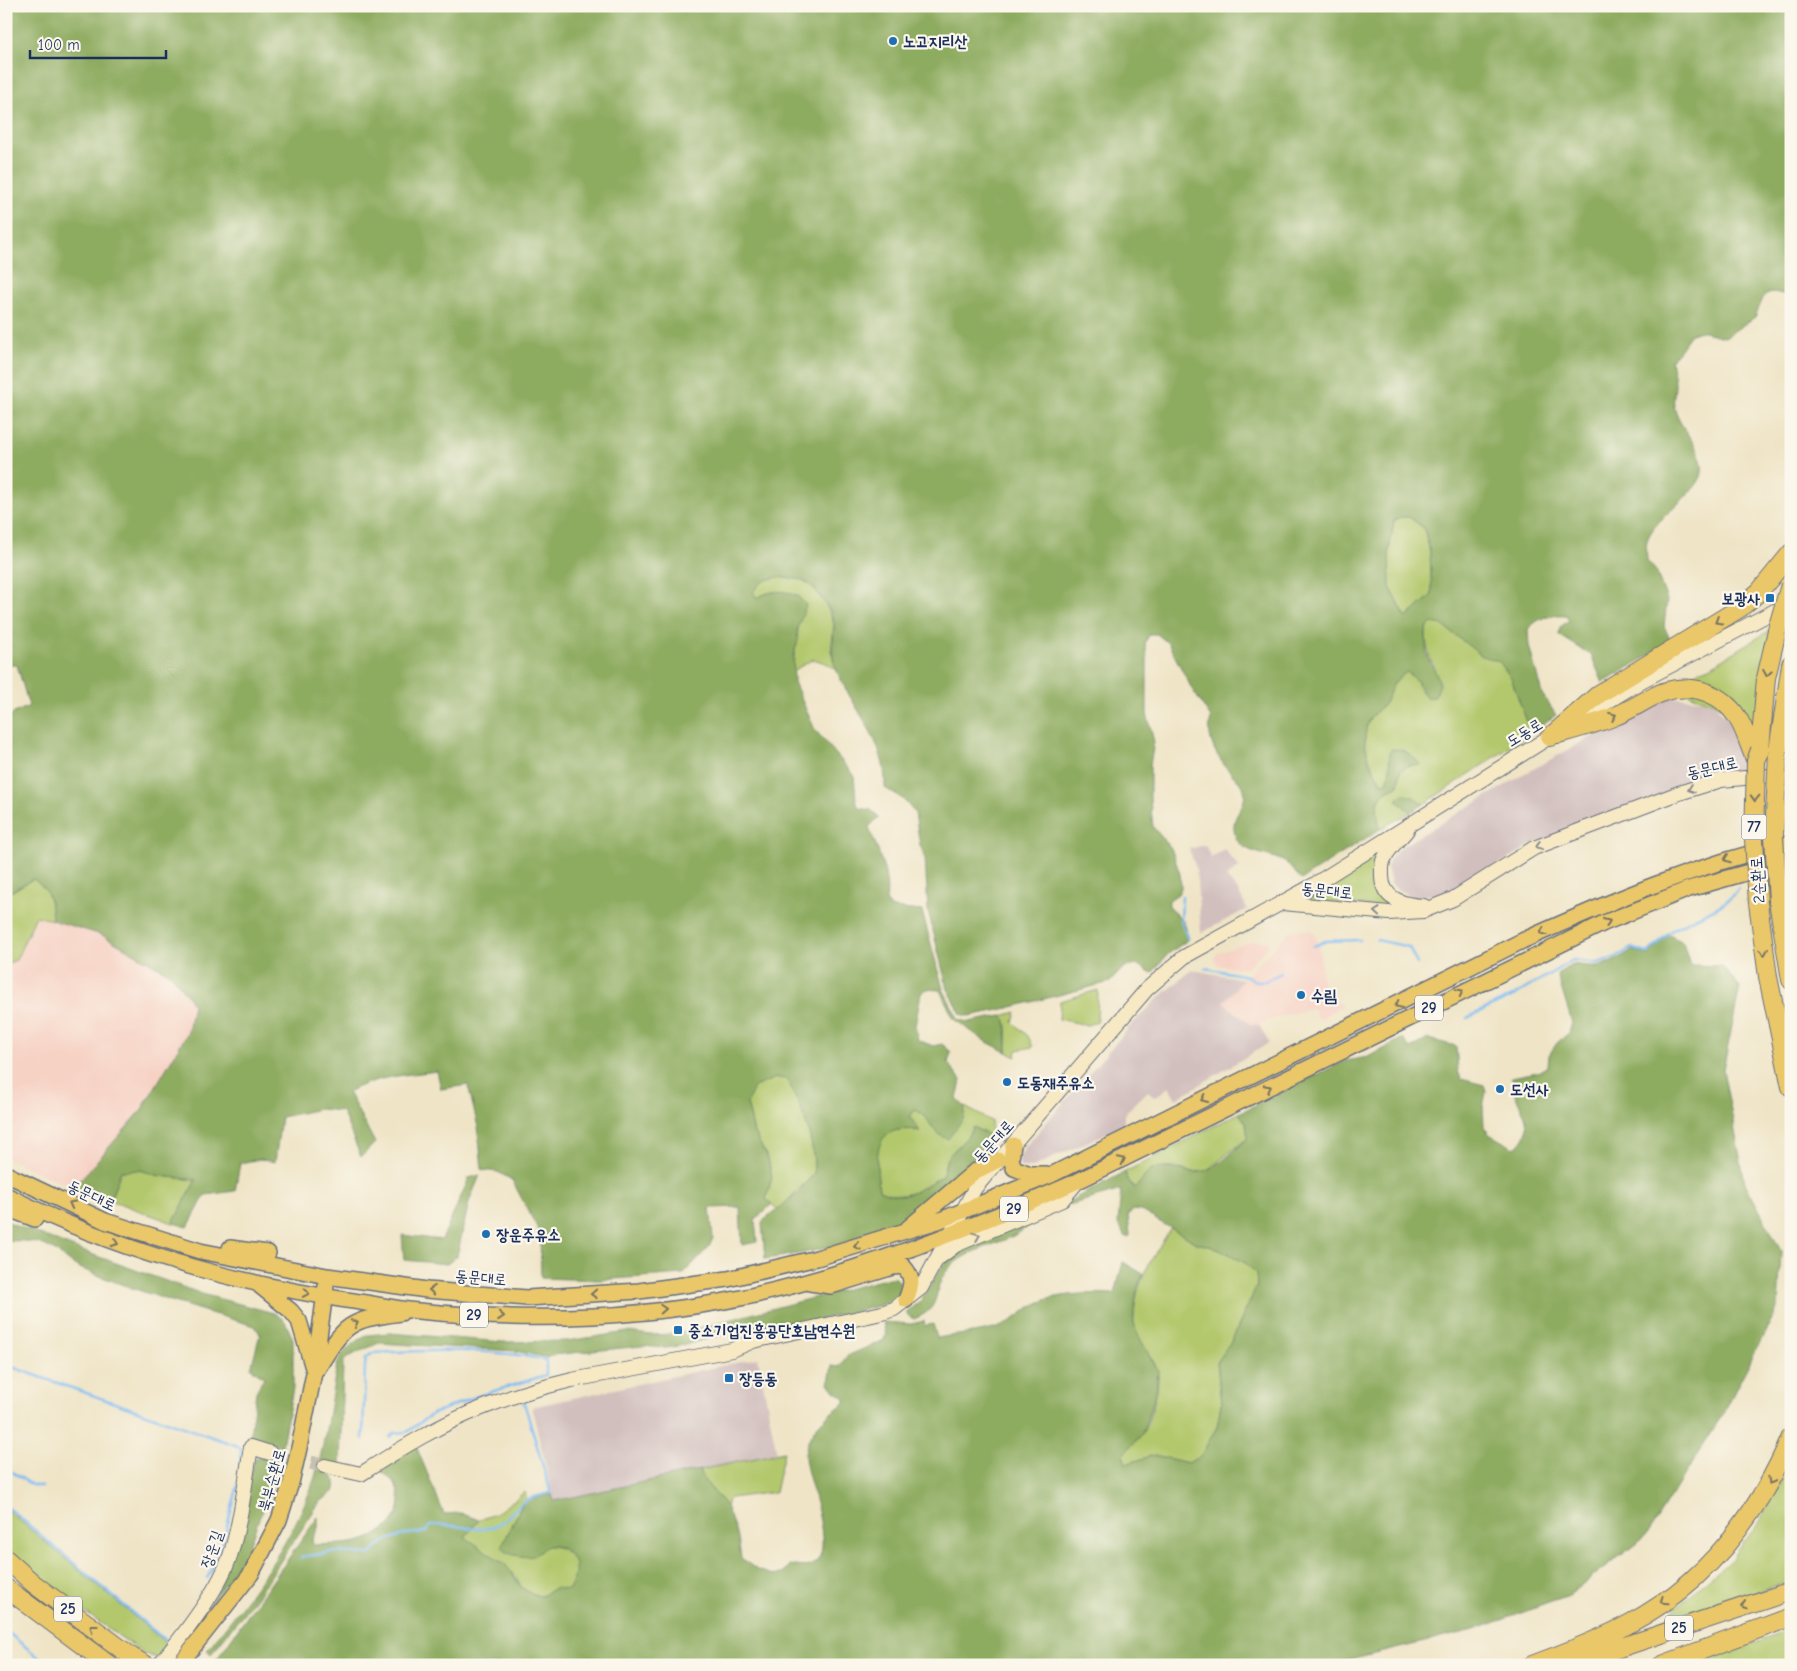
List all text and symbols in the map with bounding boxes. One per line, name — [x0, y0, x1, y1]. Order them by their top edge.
scale bar — [30, 28, 166, 60]
place label: 노고지리산 — [903, 33, 968, 51]
marker: 노고지리산 — [887, 35, 899, 47]
text: 100 m — [38, 36, 80, 54]
place label: 보광사 — [1721, 590, 1760, 608]
marker: 보광사 — [1764, 592, 1776, 604]
one-way arrow — [1714, 615, 1723, 624]
one-way arrow — [1763, 669, 1773, 678]
one-way arrow — [1608, 712, 1617, 722]
street label: 도동로 — [1503, 715, 1546, 751]
street label: 동문대로 — [1685, 753, 1739, 783]
one-way arrow — [1687, 783, 1696, 793]
one-way arrow — [1750, 795, 1760, 803]
road number: 77 — [1742, 814, 1766, 840]
one-way arrow — [1535, 840, 1544, 851]
one-way arrow — [1723, 853, 1731, 863]
street label: 2순환로 — [1747, 856, 1769, 904]
street label: 동문대로 — [1300, 879, 1353, 903]
one-way arrow — [1373, 907, 1381, 918]
one-way arrow — [1602, 917, 1611, 928]
one-way arrow — [1539, 926, 1548, 936]
one-way arrow — [1758, 948, 1769, 956]
place label: 수림 — [1311, 987, 1337, 1005]
one-way arrow — [1455, 988, 1464, 998]
marker: 수림 — [1295, 989, 1307, 1001]
road number: 29 — [1415, 996, 1443, 1020]
one-way arrow — [1394, 998, 1403, 1009]
place label: 도동재주유소 — [1017, 1074, 1094, 1092]
marker: 도동재주유소 — [1001, 1076, 1013, 1088]
place label: 도선사 — [1510, 1081, 1549, 1099]
marker: 도선사 — [1494, 1083, 1506, 1095]
one-way arrow — [1263, 1084, 1272, 1094]
one-way arrow — [1201, 1092, 1210, 1102]
street label: 동문대로 — [970, 1117, 1018, 1167]
one-way arrow — [1117, 1155, 1126, 1166]
street label: 동문대로 — [64, 1177, 119, 1215]
road number: 29 — [1000, 1196, 1028, 1222]
one-way arrow — [68, 1200, 77, 1210]
place label: 장운주유소 — [496, 1226, 561, 1244]
marker: 장운주유소 — [480, 1228, 492, 1240]
one-way arrow — [972, 1232, 981, 1242]
one-way arrow — [110, 1237, 118, 1247]
one-way arrow — [853, 1240, 861, 1250]
street label: 동문대로 — [454, 1267, 507, 1289]
one-way arrow — [428, 1285, 436, 1296]
one-way arrow — [301, 1287, 310, 1297]
one-way arrow — [590, 1288, 598, 1299]
road number: 29 — [460, 1302, 488, 1328]
one-way arrow — [660, 1304, 668, 1315]
one-way arrow — [498, 1311, 506, 1322]
one-way arrow — [350, 1319, 359, 1329]
place label: 중소기업진흥공단호남연수원 — [688, 1322, 856, 1340]
marker: 중소기업진흥공단호남연수원 — [672, 1324, 684, 1336]
place label: 장등동 — [739, 1370, 778, 1388]
marker: 장등동 — [723, 1372, 735, 1384]
street label: 북부순환로 — [254, 1447, 289, 1514]
one-way arrow — [1767, 1475, 1777, 1484]
street label: 장운길 — [197, 1528, 227, 1571]
one-way arrow — [1660, 1595, 1669, 1604]
road number: 25 — [54, 1596, 82, 1622]
one-way arrow — [1741, 1601, 1749, 1611]
road number: 25 — [1665, 1616, 1693, 1640]
one-way arrow — [90, 1625, 99, 1633]

